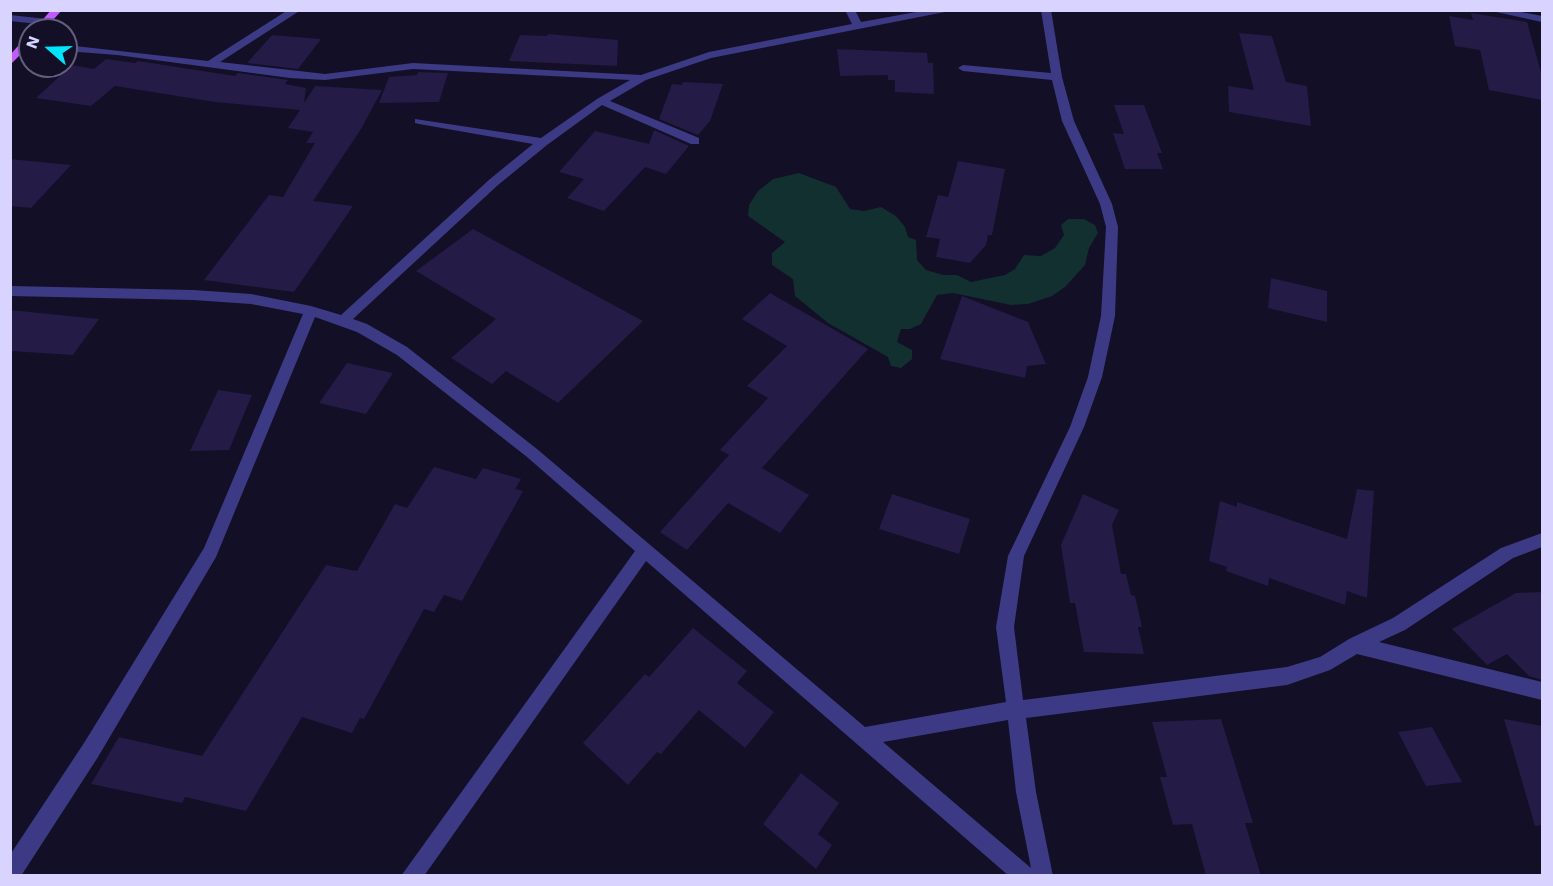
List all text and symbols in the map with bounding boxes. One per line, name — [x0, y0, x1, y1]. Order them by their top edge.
north arrow — [18, 18, 78, 78]
text: N — [22, 34, 43, 51]

